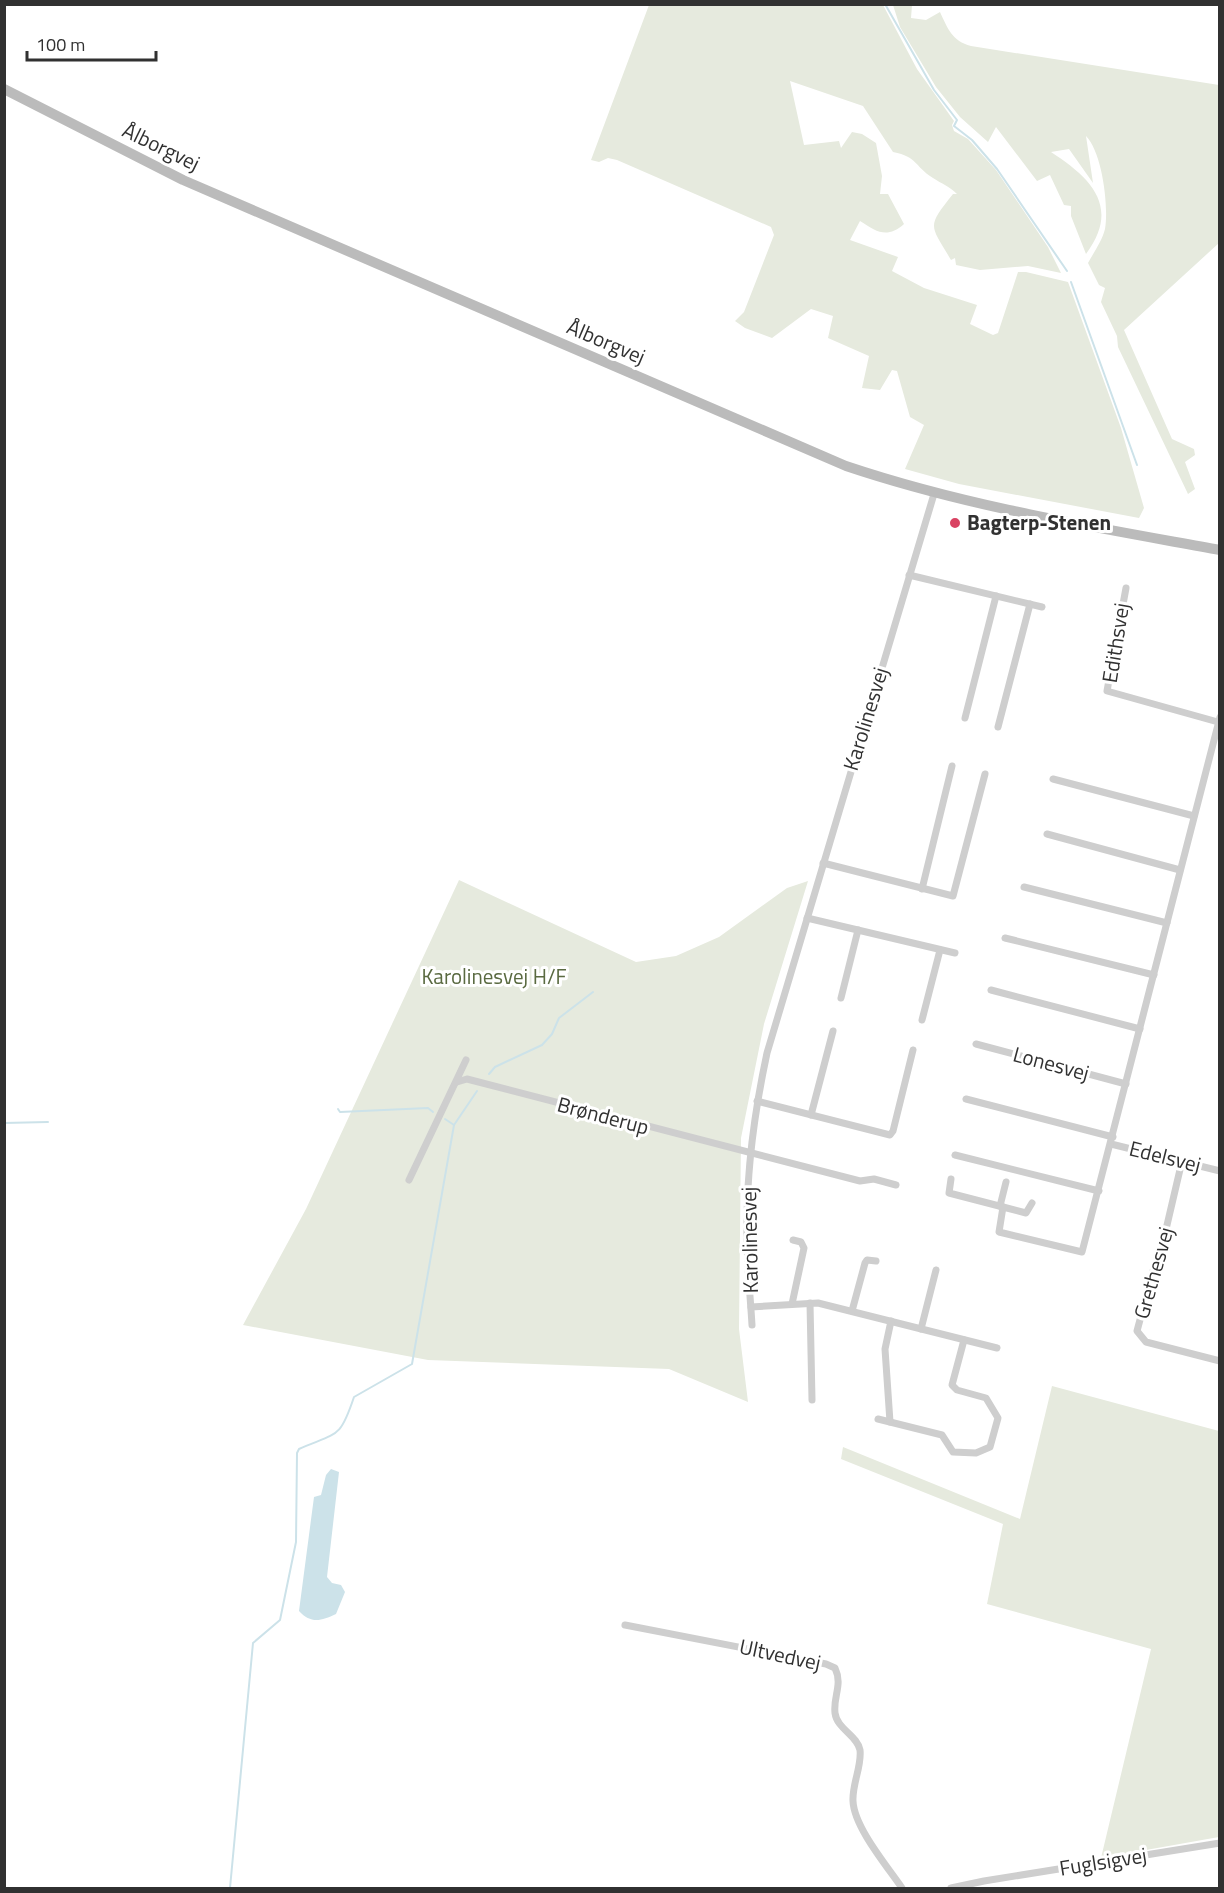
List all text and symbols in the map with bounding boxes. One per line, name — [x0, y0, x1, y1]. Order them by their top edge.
scale bar — [27, 24, 156, 62]
text: 100 m — [36, 31, 85, 58]
street label: Ålborgvej — [117, 114, 206, 179]
street label: Ålborgvej — [562, 310, 651, 372]
place label: Bagterp-Stenen — [967, 506, 1111, 538]
marker: Bagterp-Stenen — [948, 516, 962, 530]
street label: Edithsvej — [1093, 601, 1137, 685]
street label: Karolinesvej — [834, 663, 896, 774]
park label: Karolinesvej H/F — [421, 960, 567, 992]
street label: Lonesvej — [1010, 1038, 1093, 1089]
street label: Brønderup — [554, 1087, 653, 1143]
street label: Edelsvej — [1126, 1132, 1204, 1180]
street label: Karolinesvej — [732, 1186, 766, 1294]
street label: Grethesvej — [1125, 1223, 1181, 1323]
street label: Ultvedvej — [737, 1630, 824, 1678]
street label: Fuglsigvej — [1057, 1838, 1149, 1884]

